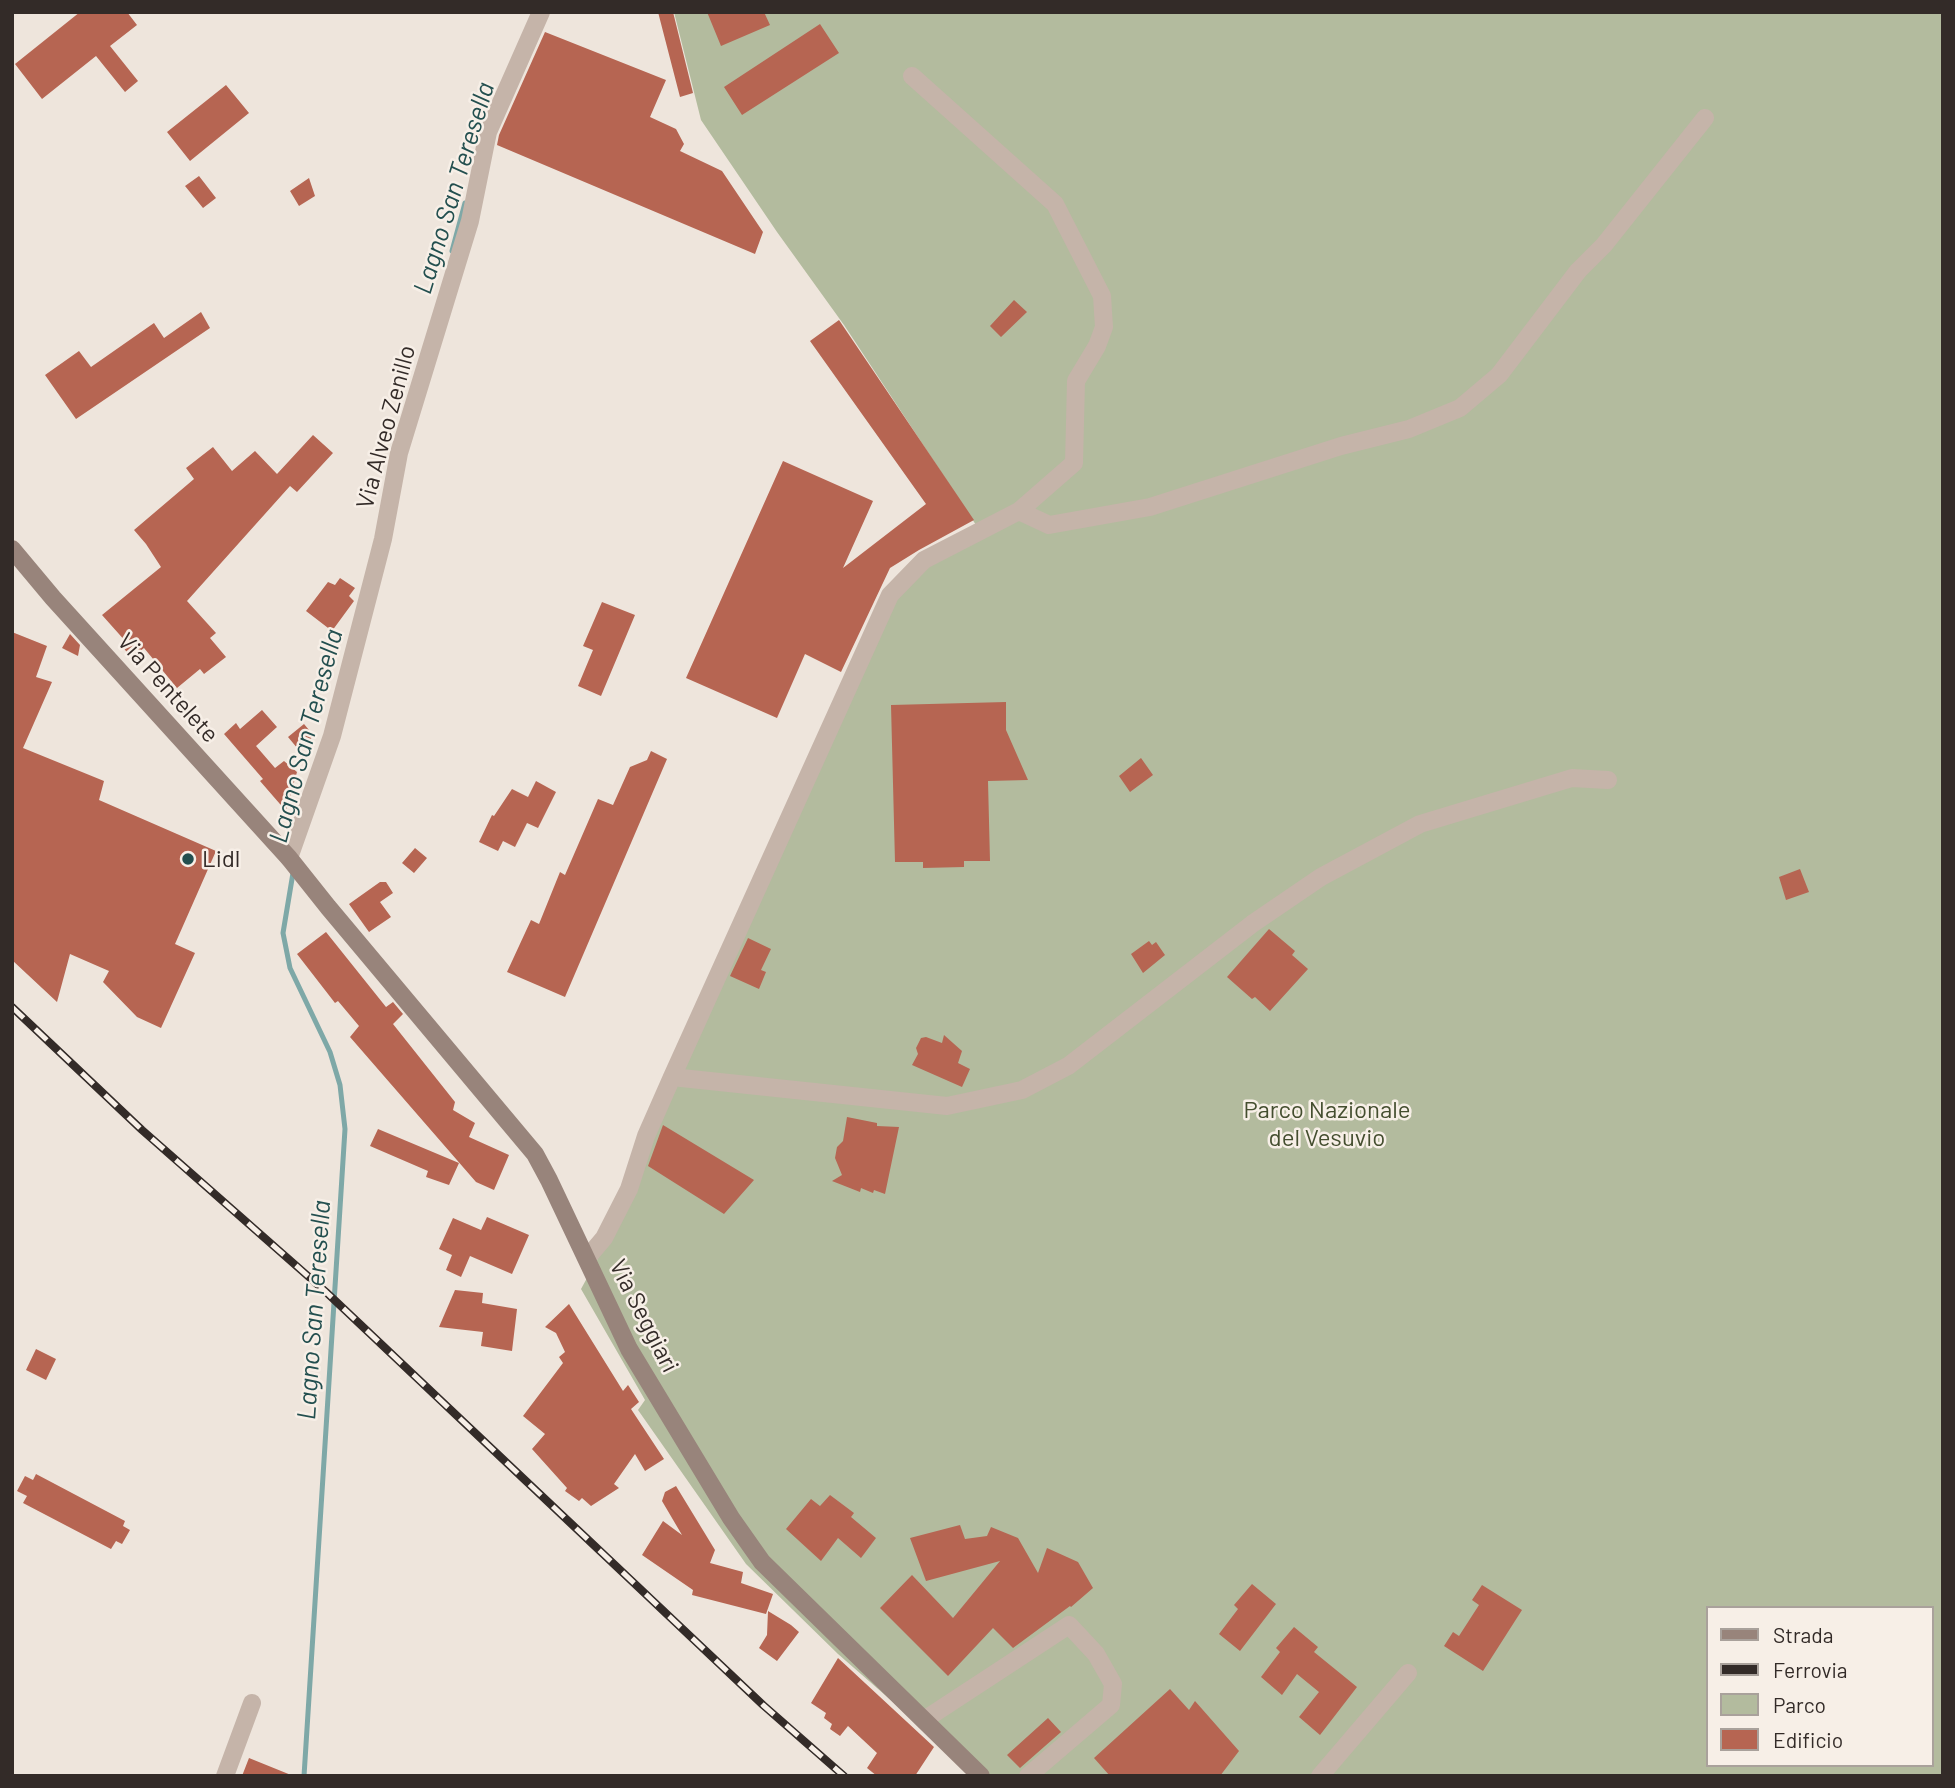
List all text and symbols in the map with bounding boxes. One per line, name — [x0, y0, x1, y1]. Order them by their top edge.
water label: Lagno San Teresella — [407, 78, 501, 298]
street label: Via Alveo Zenillo — [350, 342, 422, 512]
water label: Lagno San Teresella — [262, 626, 350, 846]
street label: Via Pentelete — [111, 627, 225, 749]
place label: Lidl — [202, 845, 240, 873]
marker: Lidl — [180, 851, 196, 867]
park label: Parco Nazionale del Vesuvio — [1243, 1096, 1411, 1152]
water label: Lagno San Teresella — [291, 1199, 337, 1421]
street label: Via Seggiari — [603, 1255, 685, 1377]
legend — [1706, 1606, 1934, 1767]
text: Strada — [1773, 1622, 1833, 1647]
text: Ferrovia — [1773, 1657, 1848, 1682]
text: Parco — [1773, 1692, 1826, 1717]
text: Edificio — [1773, 1727, 1843, 1752]

